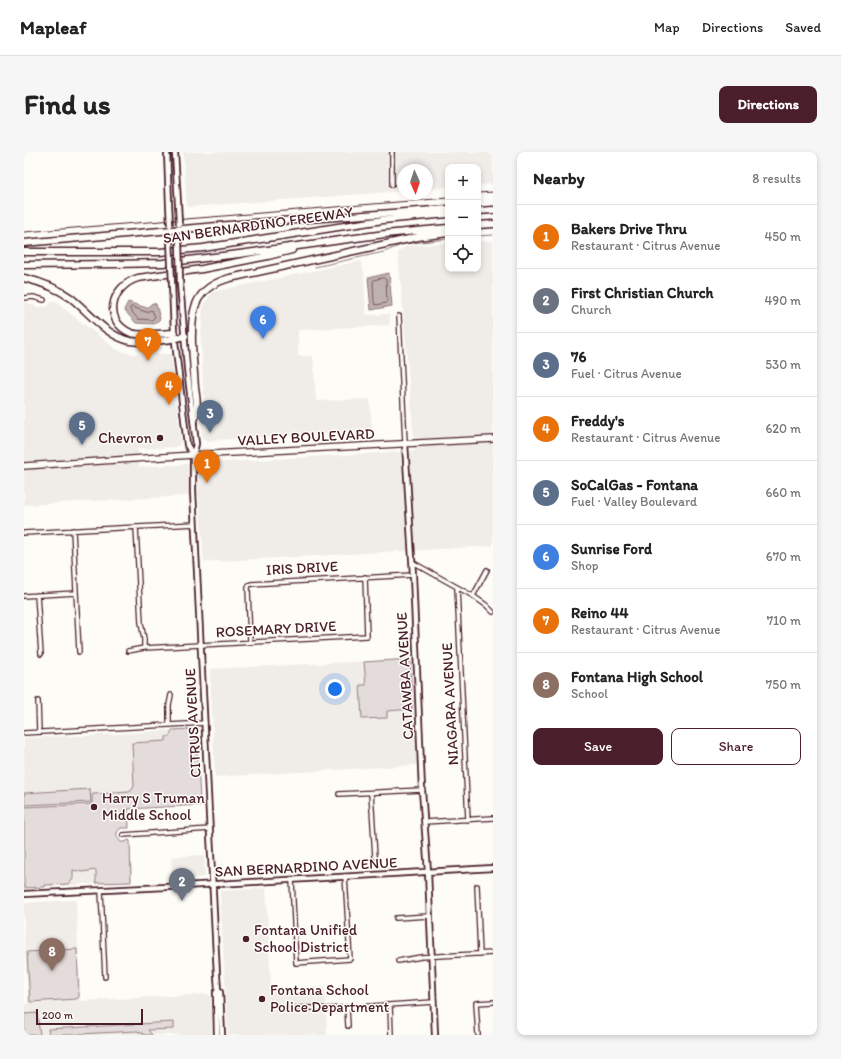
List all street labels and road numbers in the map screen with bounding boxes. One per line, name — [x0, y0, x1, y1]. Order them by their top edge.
street label: SAN BERNARDINO FREEWAY — [162, 203, 355, 247]
street label: VALLEY BOULEVARD — [237, 424, 375, 450]
street label: IRIS DRIVE — [266, 557, 338, 579]
street label: CATAWBA AVENUE — [393, 612, 417, 740]
street label: ROSEMARY DRIVE — [215, 617, 337, 641]
street label: NIAGARA AVENUE — [438, 642, 462, 766]
street label: CITRUS AVENUE — [181, 668, 205, 778]
street label: SAN BERNARDINO AVENUE — [214, 853, 398, 881]

